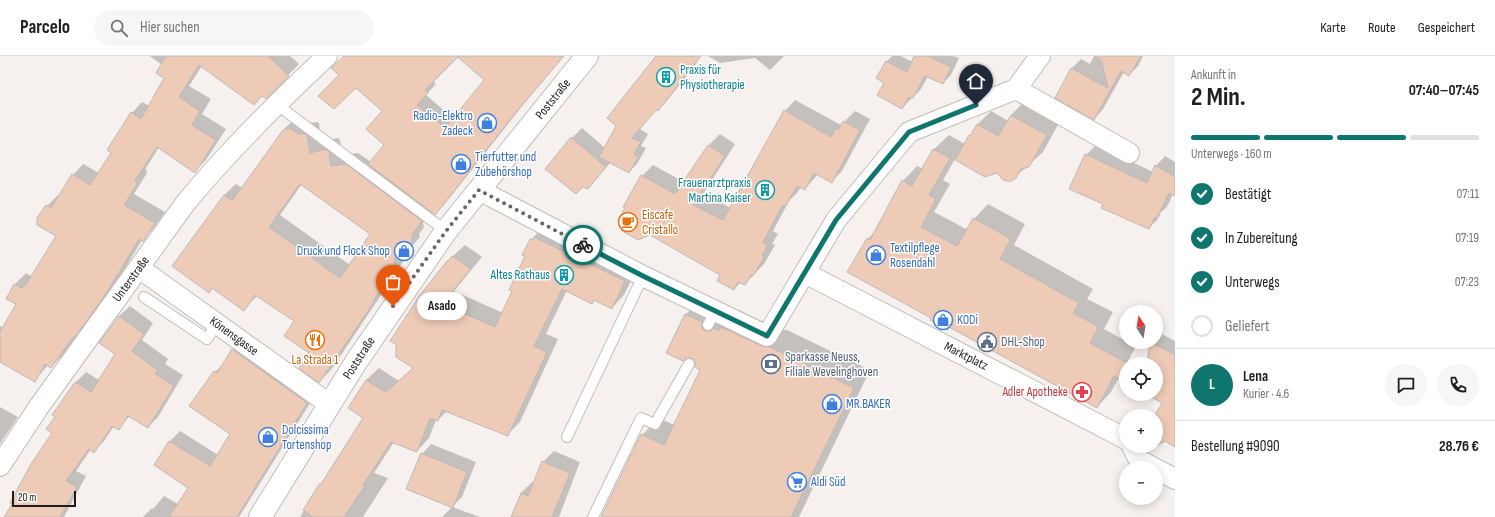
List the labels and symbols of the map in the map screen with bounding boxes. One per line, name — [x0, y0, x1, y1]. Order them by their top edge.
place label: Praxis für Physiotherapie — [680, 62, 745, 93]
pin — [959, 64, 993, 105]
building icon: Praxis für Physiotherapie — [655, 66, 677, 88]
street label: Poststraße — [532, 76, 574, 122]
place label: Radio-Elektro Zadeck — [413, 108, 473, 139]
shop icon: Radio-Elektro Zadeck — [476, 112, 498, 134]
place label: Tierfutter und Zubehörshop — [475, 149, 536, 180]
shop icon: Tierfutter und Zubehörshop — [450, 153, 472, 175]
place label: Frauenarztpraxis Martina Kaiser — [678, 175, 751, 206]
building icon: Frauenarztpraxis Martina Kaiser — [754, 179, 776, 201]
place label: Eiscafe Cristallo — [642, 207, 678, 238]
cafe icon: Eiscafe Cristallo — [617, 211, 639, 233]
courier — [563, 225, 603, 265]
shop icon: Druck und Flock Shop — [393, 240, 415, 262]
place label: Textilpflege Rosendahl — [890, 240, 940, 271]
place label: Druck und Flock Shop — [297, 243, 390, 259]
shop icon: Textilpflege Rosendahl — [865, 244, 887, 266]
street label: Unterstraße — [109, 253, 153, 305]
building icon: Altes Rathaus — [553, 264, 575, 286]
pin — [376, 265, 410, 306]
place label: Altes Rathaus — [490, 267, 550, 283]
callout: Asado — [417, 292, 467, 320]
north arrow — [1119, 305, 1163, 349]
shop icon: KODi — [932, 309, 954, 331]
place label: KODi — [957, 312, 978, 328]
street label: Könensgasse — [206, 313, 262, 359]
restaurant icon: La Strada 1 — [304, 329, 326, 351]
public building icon: DHL-Shop — [976, 331, 998, 353]
street label: Poststraße — [339, 334, 379, 382]
place label: DHL-Shop — [1001, 334, 1045, 350]
street label: Marktplatz — [941, 338, 991, 374]
place label: Sparkasse Neuss, Filiale Wevelinghoven — [785, 349, 878, 380]
place label: La Strada 1 — [292, 352, 339, 368]
bank icon: Sparkasse Neuss, Filiale Wevelinghoven — [760, 353, 782, 375]
pharmacy icon: Adler Apotheke — [1071, 381, 1093, 403]
place label: Adler Apotheke — [1001, 384, 1068, 400]
shop icon: MR.BAKER — [821, 393, 843, 415]
place label: MR.BAKER — [846, 396, 891, 412]
place label: Dolcissima Tortenshop — [282, 422, 331, 453]
shop icon: Dolcissima Tortenshop — [257, 426, 279, 448]
supermarket icon: Aldi Süd — [786, 471, 808, 493]
place label: Aldi Süd — [810, 474, 845, 490]
scale bar — [12, 489, 76, 508]

